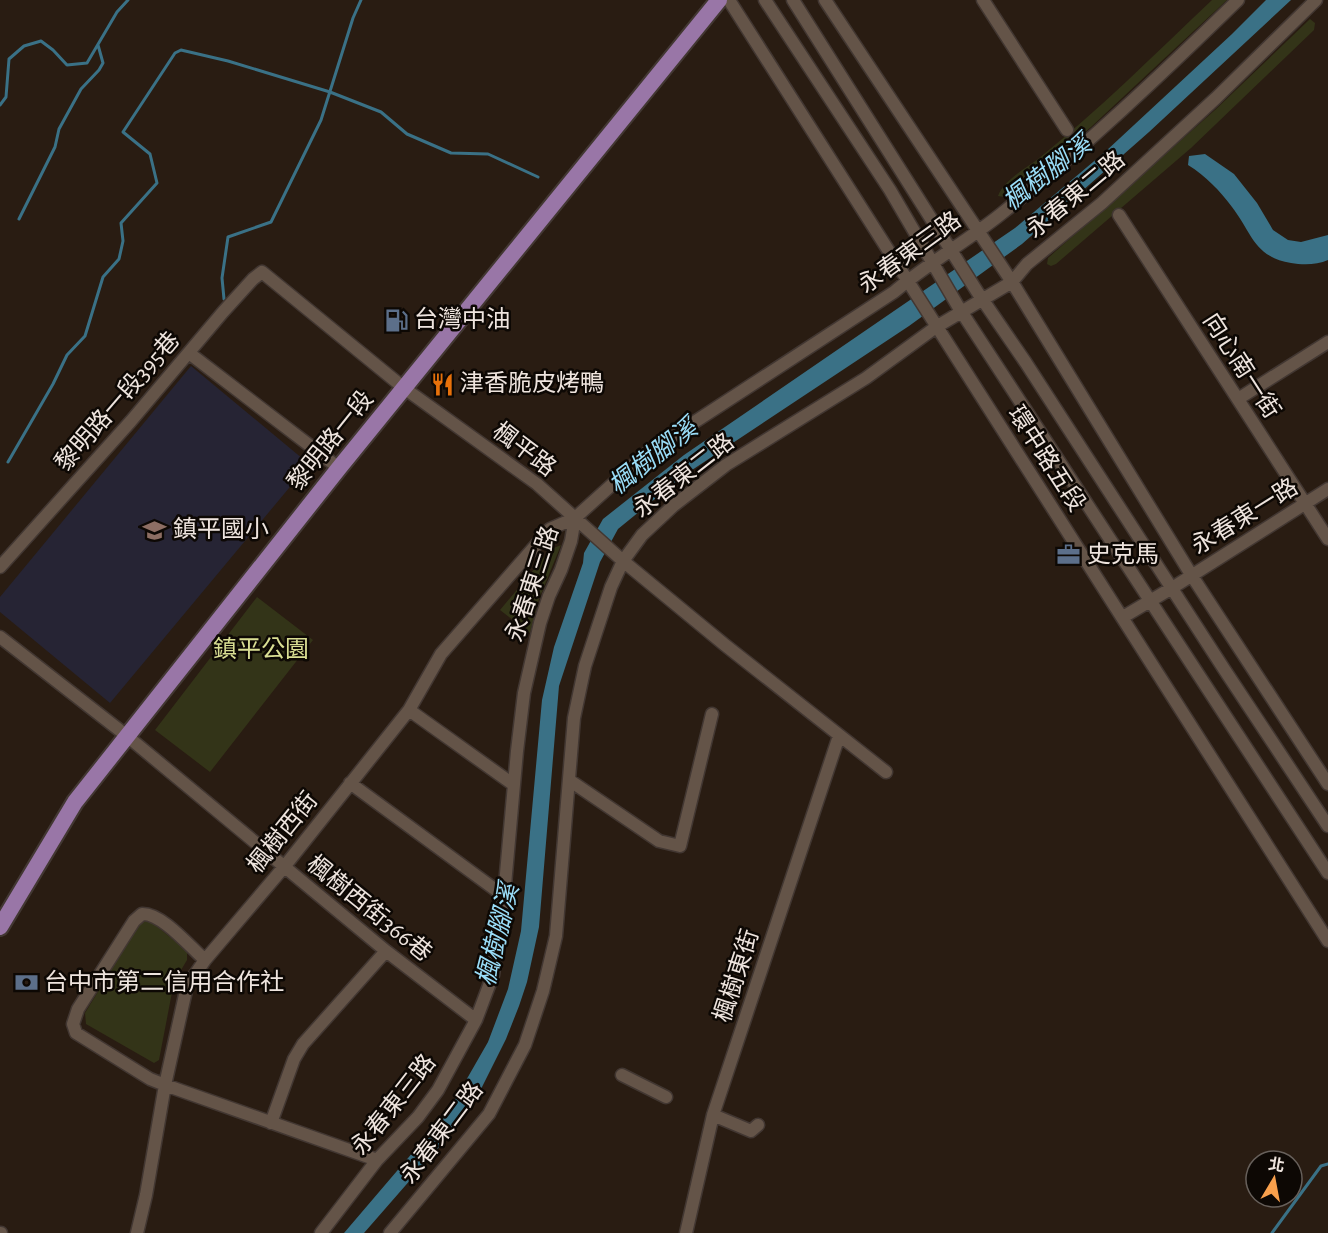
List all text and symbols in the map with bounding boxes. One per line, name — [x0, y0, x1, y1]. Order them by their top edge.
water label: 楓樹腳溪 — [997, 127, 1099, 215]
street label: 永春東二路 — [1021, 146, 1130, 243]
street label: 永春東三路 — [853, 206, 966, 298]
place label: 台灣中油 — [414, 306, 510, 332]
fuel station icon: 台灣中油 — [383, 307, 409, 333]
street label: 向心南一街 — [1198, 308, 1285, 423]
street label: 黎明路一段395巷 — [50, 327, 185, 476]
place label: 津香脆皮烤鴨 — [460, 370, 604, 396]
restaurant icon: 津香脆皮烤鴨 — [429, 371, 455, 397]
street label: 黎明路一段 — [282, 386, 378, 495]
street label: 環中路五段 — [1003, 401, 1090, 516]
water label: 楓樹腳溪 — [603, 411, 705, 499]
street label: 楓平路 — [488, 417, 561, 481]
street label: 永春東二路 — [628, 428, 739, 522]
street label: 永春東一路 — [1187, 473, 1302, 559]
place label: 鎮平國小 — [173, 516, 269, 542]
school or university icon: 鎮平國小 — [142, 517, 168, 543]
street label: 永春東三路 — [501, 523, 563, 645]
place label: 史克馬 — [1087, 541, 1159, 567]
office icon: 史克馬 — [1056, 542, 1082, 568]
park label: 鎮平公園 — [213, 636, 309, 662]
street label: 楓樹西街 — [242, 787, 323, 878]
street label: 楓樹西街366巷 — [302, 850, 437, 966]
water label: 楓樹腳溪 — [472, 877, 524, 989]
street label: 楓樹東街 — [709, 926, 763, 1025]
place label: 台中市第二信用合作社 — [44, 969, 284, 995]
bank icon: 台中市第二信用合作社 — [13, 970, 39, 996]
street label: 永春東三路 — [346, 1049, 440, 1160]
street label: 永春東二路 — [395, 1077, 488, 1188]
north arrow — [1244, 1149, 1304, 1209]
text: 北 — [1267, 1155, 1286, 1174]

